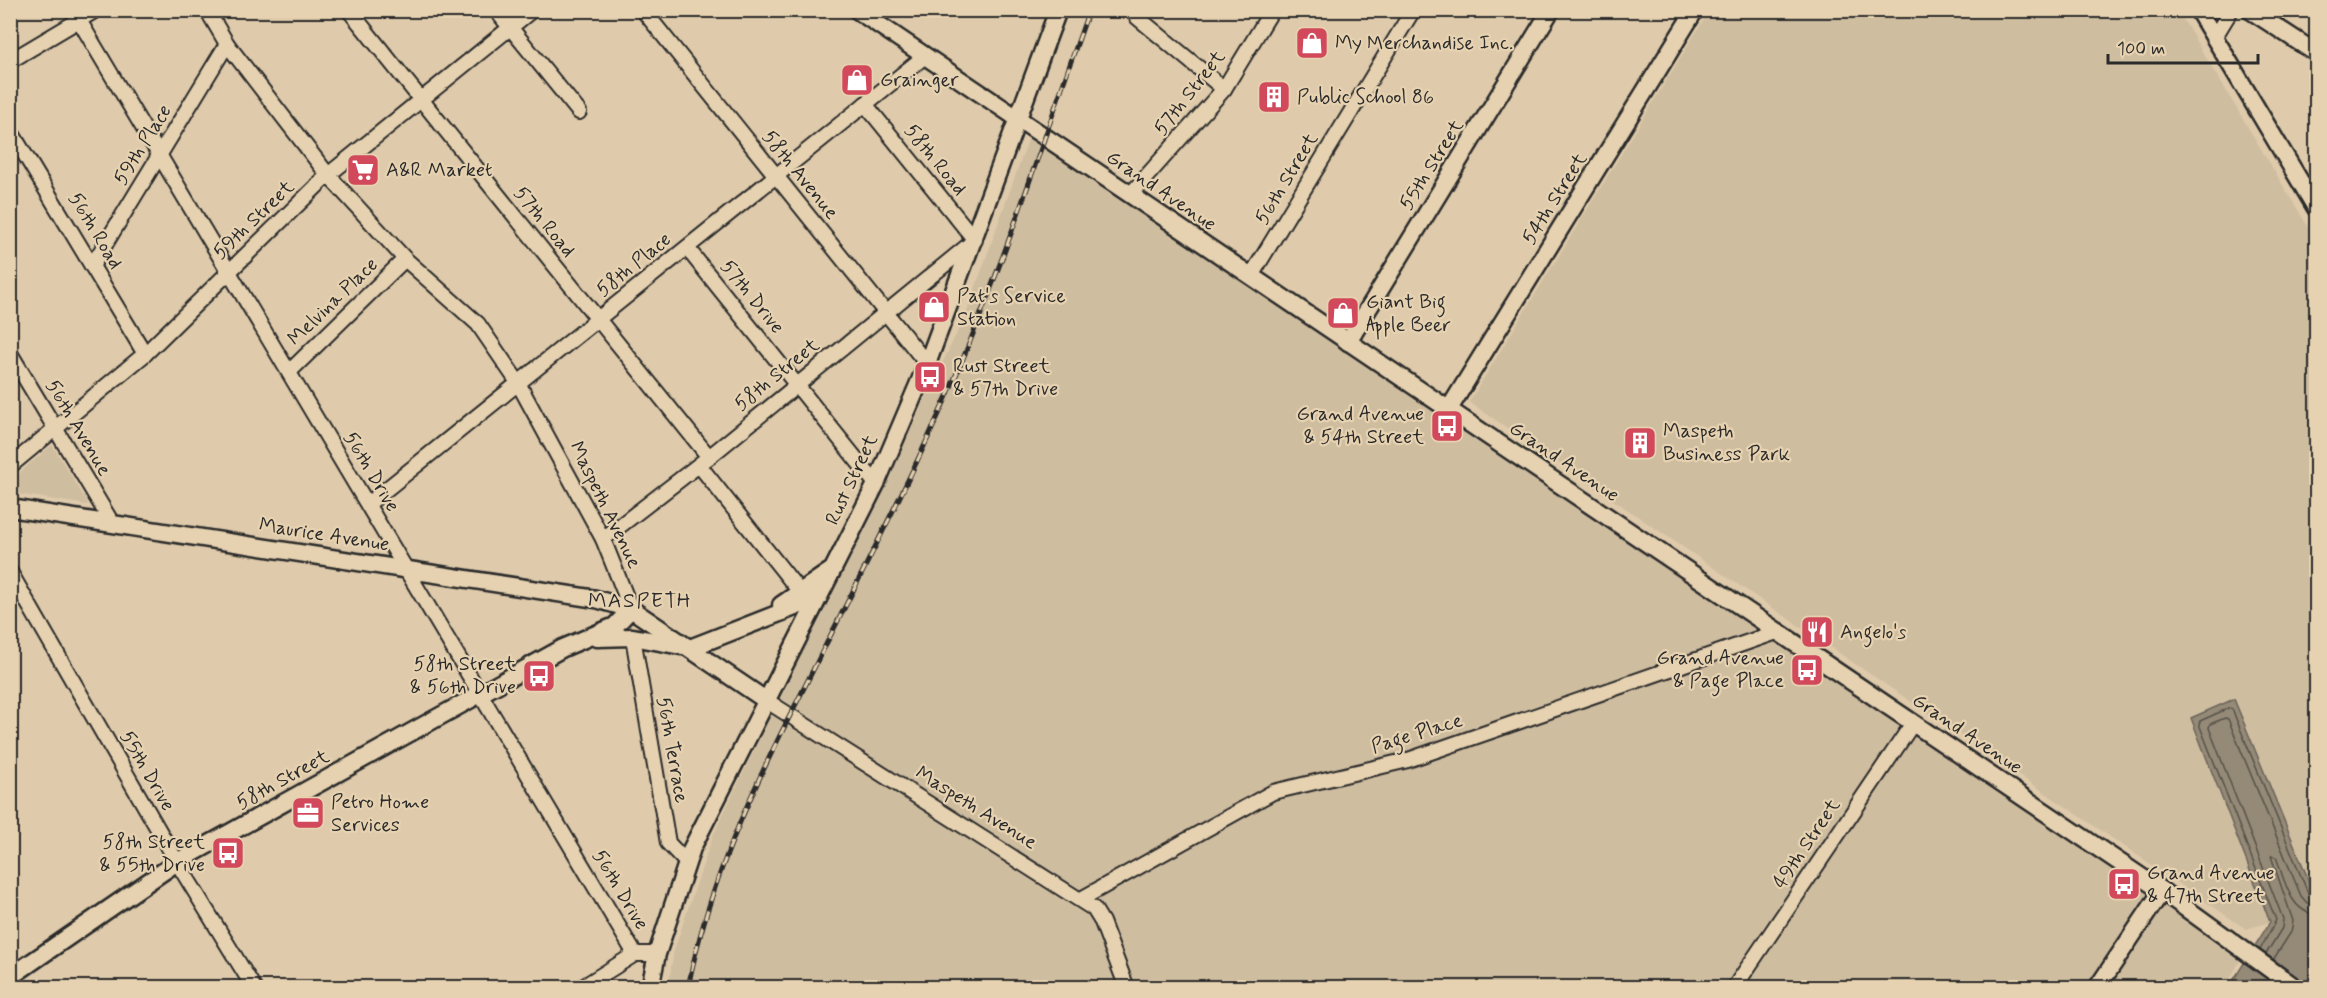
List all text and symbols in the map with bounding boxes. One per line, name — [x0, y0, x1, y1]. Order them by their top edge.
shop icon: My Merchandise Inc. — [1294, 25, 1330, 61]
scale bar — [2108, 27, 2258, 65]
place label: My Merchandise Inc. — [1335, 30, 1513, 57]
text: 100 m — [2117, 37, 2165, 61]
street label: 57th Street — [1148, 44, 1232, 141]
shop icon: Grainger — [839, 62, 875, 98]
place label: Grainger — [880, 67, 959, 94]
building icon: Public School 86 — [1256, 79, 1292, 115]
place label: Public School 86 — [1297, 84, 1434, 111]
street label: 59th Place — [108, 100, 178, 190]
street label: 55th Street — [1393, 114, 1471, 215]
street label: 58th Road — [898, 118, 972, 202]
street label: 58th Avenue — [756, 125, 845, 226]
street label: 56th Street — [1249, 128, 1325, 230]
street label: Grand Avenue — [1101, 144, 1221, 238]
street label: 54th Street — [1516, 148, 1594, 250]
supermarket icon: A&R Market — [345, 152, 381, 188]
place label: A&R Market — [386, 157, 492, 184]
street label: 59th Street — [207, 174, 301, 266]
street label: 57th Road — [507, 181, 581, 263]
street label: 56th Road — [61, 187, 129, 275]
street label: 58th Place — [591, 226, 677, 304]
street label: Melvina Place — [282, 252, 384, 352]
street label: 57th Drive — [714, 254, 790, 340]
place label: Pat's Service Station — [957, 283, 1066, 333]
shop icon: Pat's Service Station — [916, 289, 952, 325]
place label: Giant Big Apple Beer — [1366, 289, 1451, 340]
shop icon: Giant Big Apple Beer — [1325, 295, 1361, 331]
street label: 58th Street — [729, 332, 826, 418]
place label: Rust Street & 57th Drive — [953, 353, 1058, 403]
bus stop icon: Rust Street & 57th Drive — [912, 359, 948, 395]
street label: 56th Avenue — [39, 375, 117, 481]
place label: Grand Avenue & 54th Street — [1296, 401, 1424, 451]
bus stop icon: Grand Avenue & 54th Street — [1429, 408, 1465, 444]
street label: Grand Avenue — [1504, 415, 1624, 509]
place label: Maspeth Business Park — [1663, 418, 1790, 468]
building icon: Maspeth Business Park — [1622, 425, 1658, 461]
street label: 56th Drive — [336, 427, 406, 517]
street label: Rust Street — [819, 430, 885, 530]
street label: Maspeth Avenue — [562, 437, 648, 573]
street label: Maurice Avenue — [257, 511, 391, 559]
district label: MASPETH — [588, 587, 692, 615]
restaurant icon: Angelo's — [1799, 614, 1835, 650]
place label: Angelo's — [1840, 619, 1907, 648]
place label: Grand Avenue & Page Place — [1656, 645, 1784, 697]
place label: 58th Street & 56th Drive — [410, 651, 516, 701]
bus stop icon: Grand Avenue & Page Place — [1789, 652, 1825, 688]
bus stop icon: 58th Street & 56th Drive — [521, 658, 557, 694]
street label: Grand Avenue — [1907, 687, 2027, 781]
street label: 56th Terrace — [649, 695, 695, 805]
street label: Page Place — [1368, 707, 1467, 763]
street label: 55th Drive — [113, 726, 181, 816]
street label: 58th Street — [232, 743, 335, 817]
street label: Maspeth Avenue — [910, 760, 1042, 856]
place label: Petro Home Services — [331, 789, 429, 839]
street label: 49th Street — [1767, 794, 1847, 894]
office icon: Petro Home Services — [290, 795, 326, 831]
place label: 58th Street & 55th Drive — [99, 829, 205, 879]
bus stop icon: 58th Street & 55th Drive — [210, 835, 246, 871]
street label: 56th Drive — [585, 845, 655, 935]
place label: Grand Avenue & 47th Street — [2147, 860, 2275, 910]
bus stop icon: Grand Avenue & 47th Street — [2106, 866, 2142, 902]

